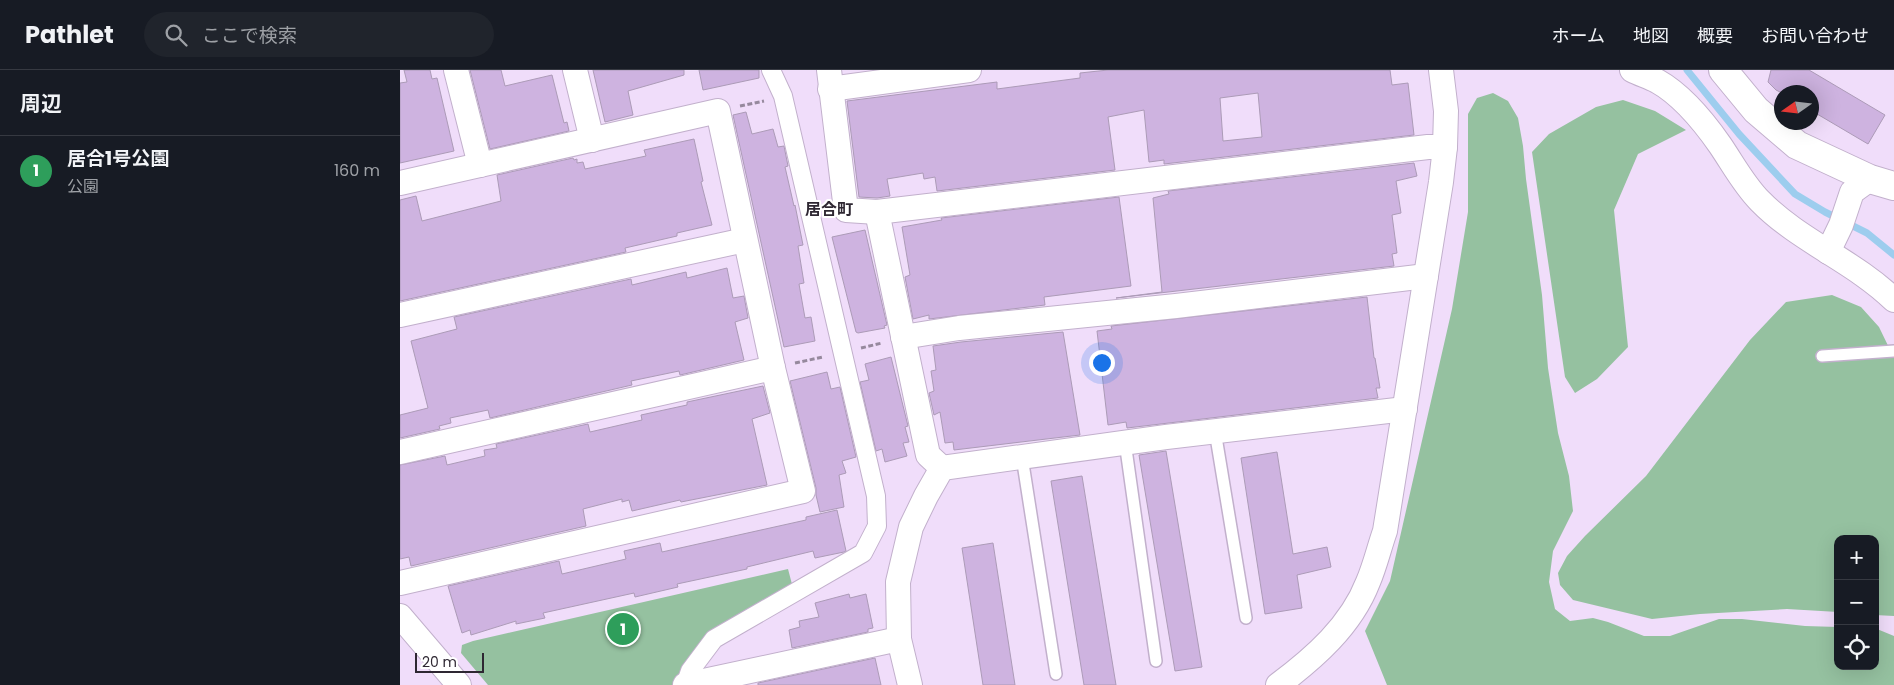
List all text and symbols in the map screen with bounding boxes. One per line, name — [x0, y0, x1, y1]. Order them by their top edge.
search box — [144, 12, 494, 57]
text: Pathlet — [25, 18, 114, 51]
icon: search — [162, 21, 190, 49]
text: ここで検索 — [202, 22, 297, 49]
text: ホーム — [1552, 23, 1605, 48]
text: 地図 — [1633, 23, 1669, 48]
text: 概要 — [1697, 23, 1733, 48]
text: お問い合わせ — [1761, 23, 1869, 48]
north arrow — [1774, 85, 1819, 130]
text: 周辺 — [20, 89, 62, 118]
text: 居合1号公園 — [67, 145, 169, 172]
text: 1 — [33, 159, 39, 182]
text: 160 m — [334, 159, 380, 182]
text: 公園 — [67, 175, 99, 198]
district label: 居合町 — [805, 198, 853, 221]
your location — [1089, 350, 1115, 376]
map controls — [1834, 535, 1879, 670]
button: + — [1834, 535, 1879, 580]
button: − — [1834, 580, 1879, 625]
pin: 1 — [607, 610, 639, 648]
button: locate — [1834, 625, 1879, 670]
scale bar — [415, 650, 484, 673]
text: 20 m — [422, 652, 457, 672]

